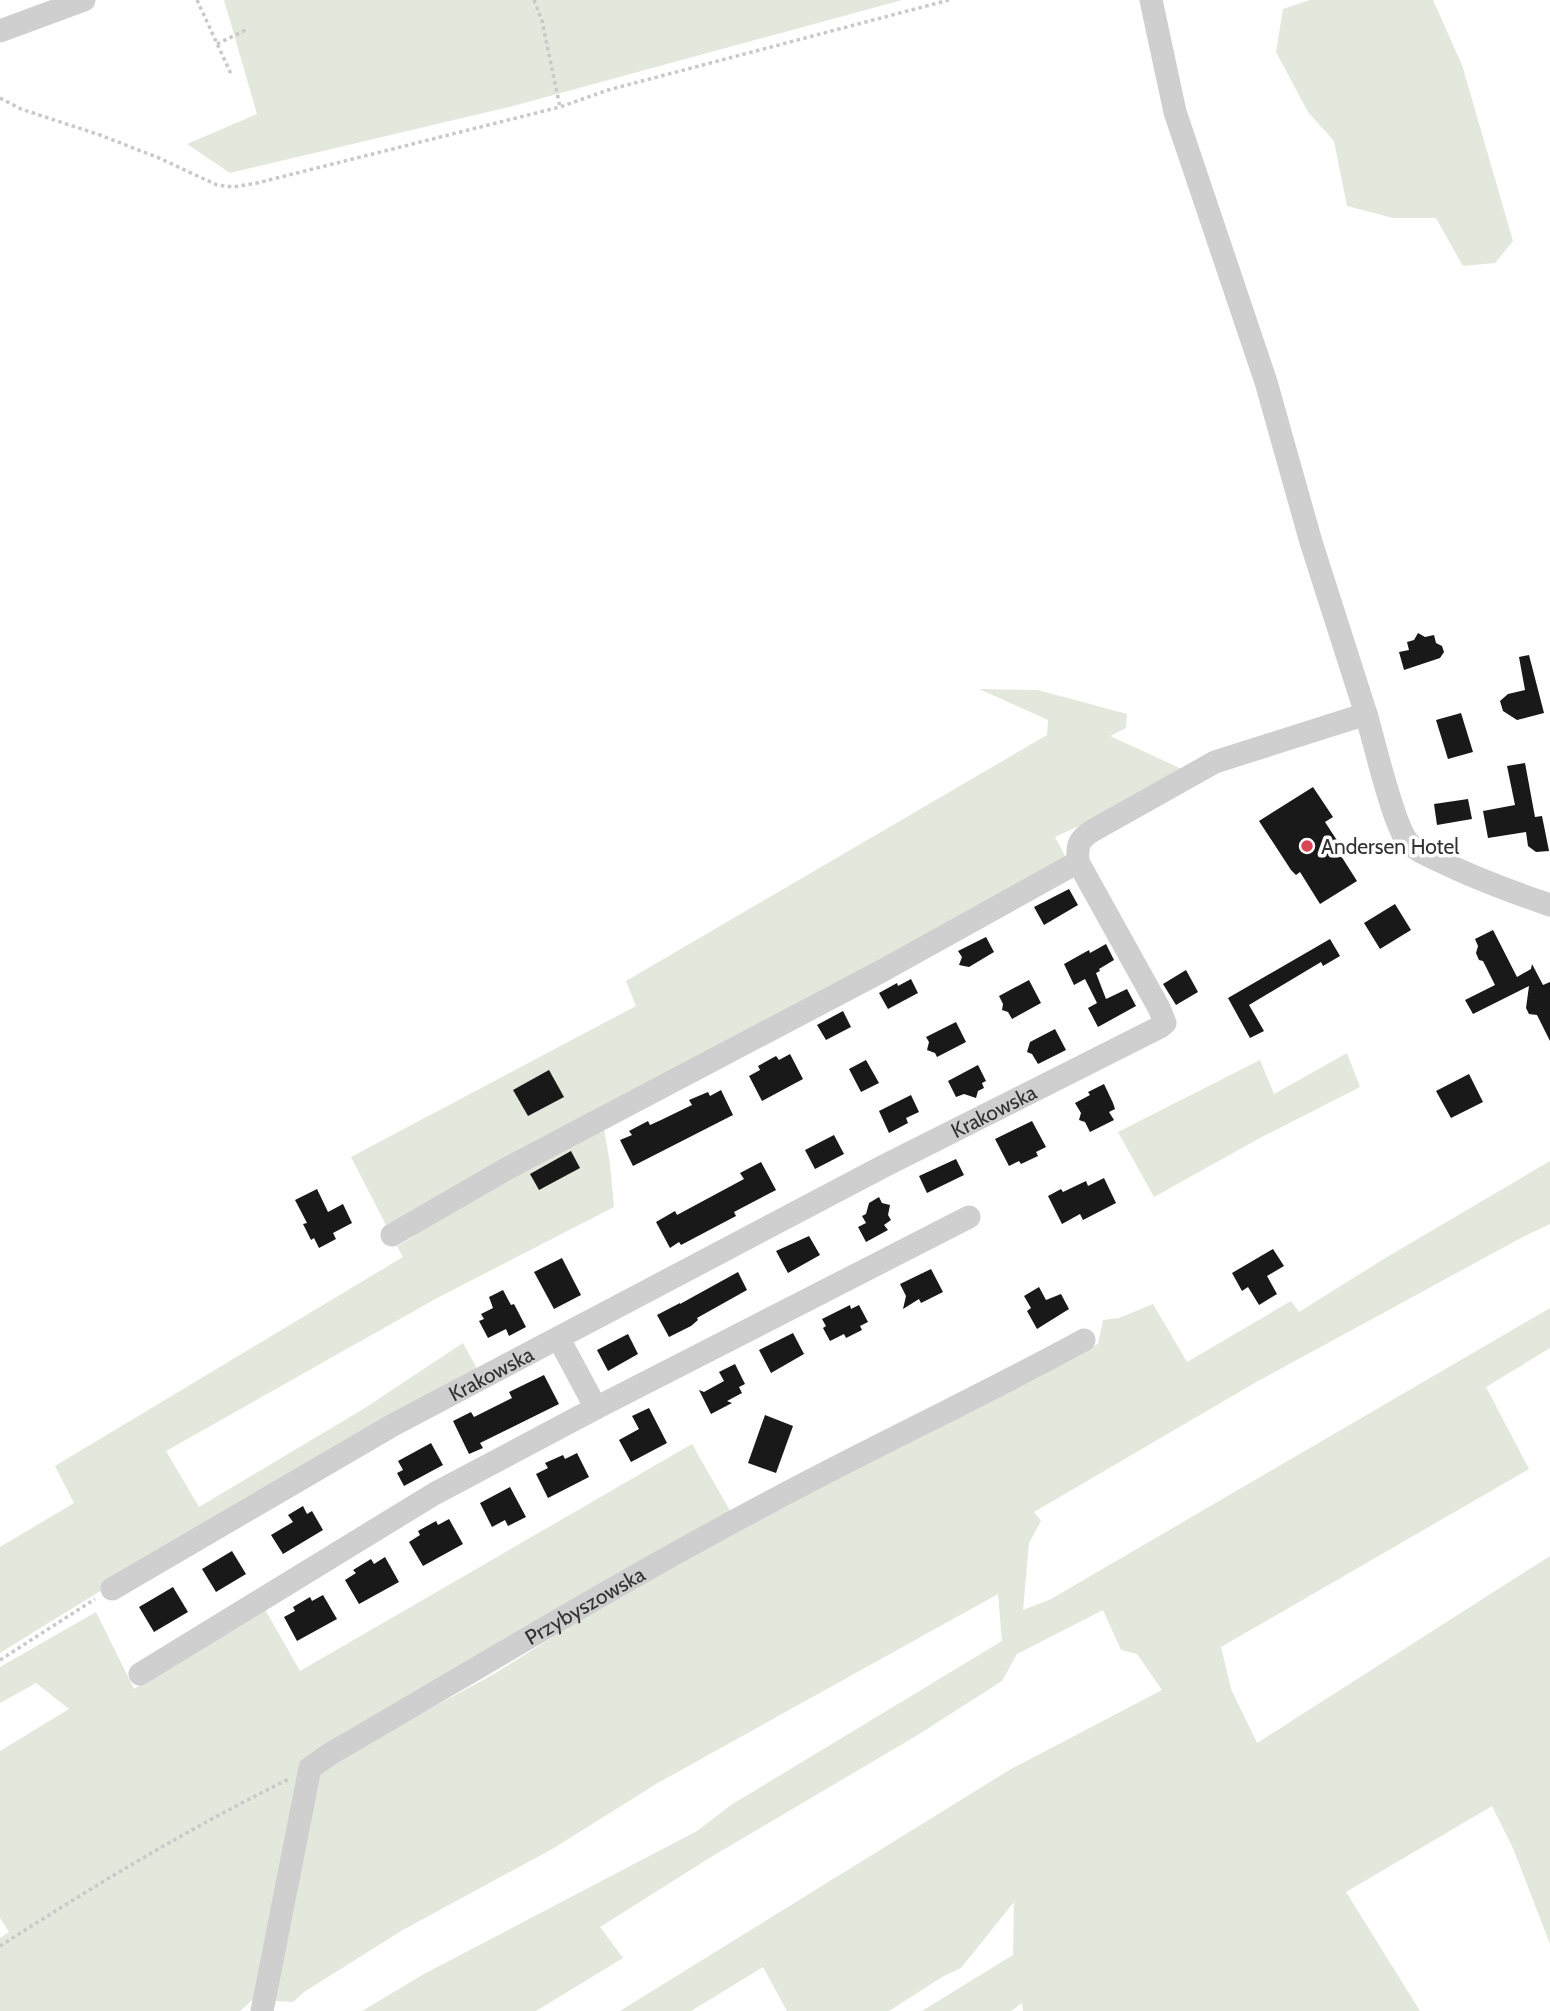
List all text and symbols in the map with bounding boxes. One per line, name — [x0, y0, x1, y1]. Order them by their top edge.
place label: Andersen Hotel — [1321, 834, 1459, 859]
marker: Andersen Hotel — [1299, 838, 1315, 854]
street label: Krakowska — [947, 1079, 1040, 1143]
street label: Krakowska — [444, 1341, 537, 1406]
street label: Przybyszowska — [520, 1561, 649, 1650]

